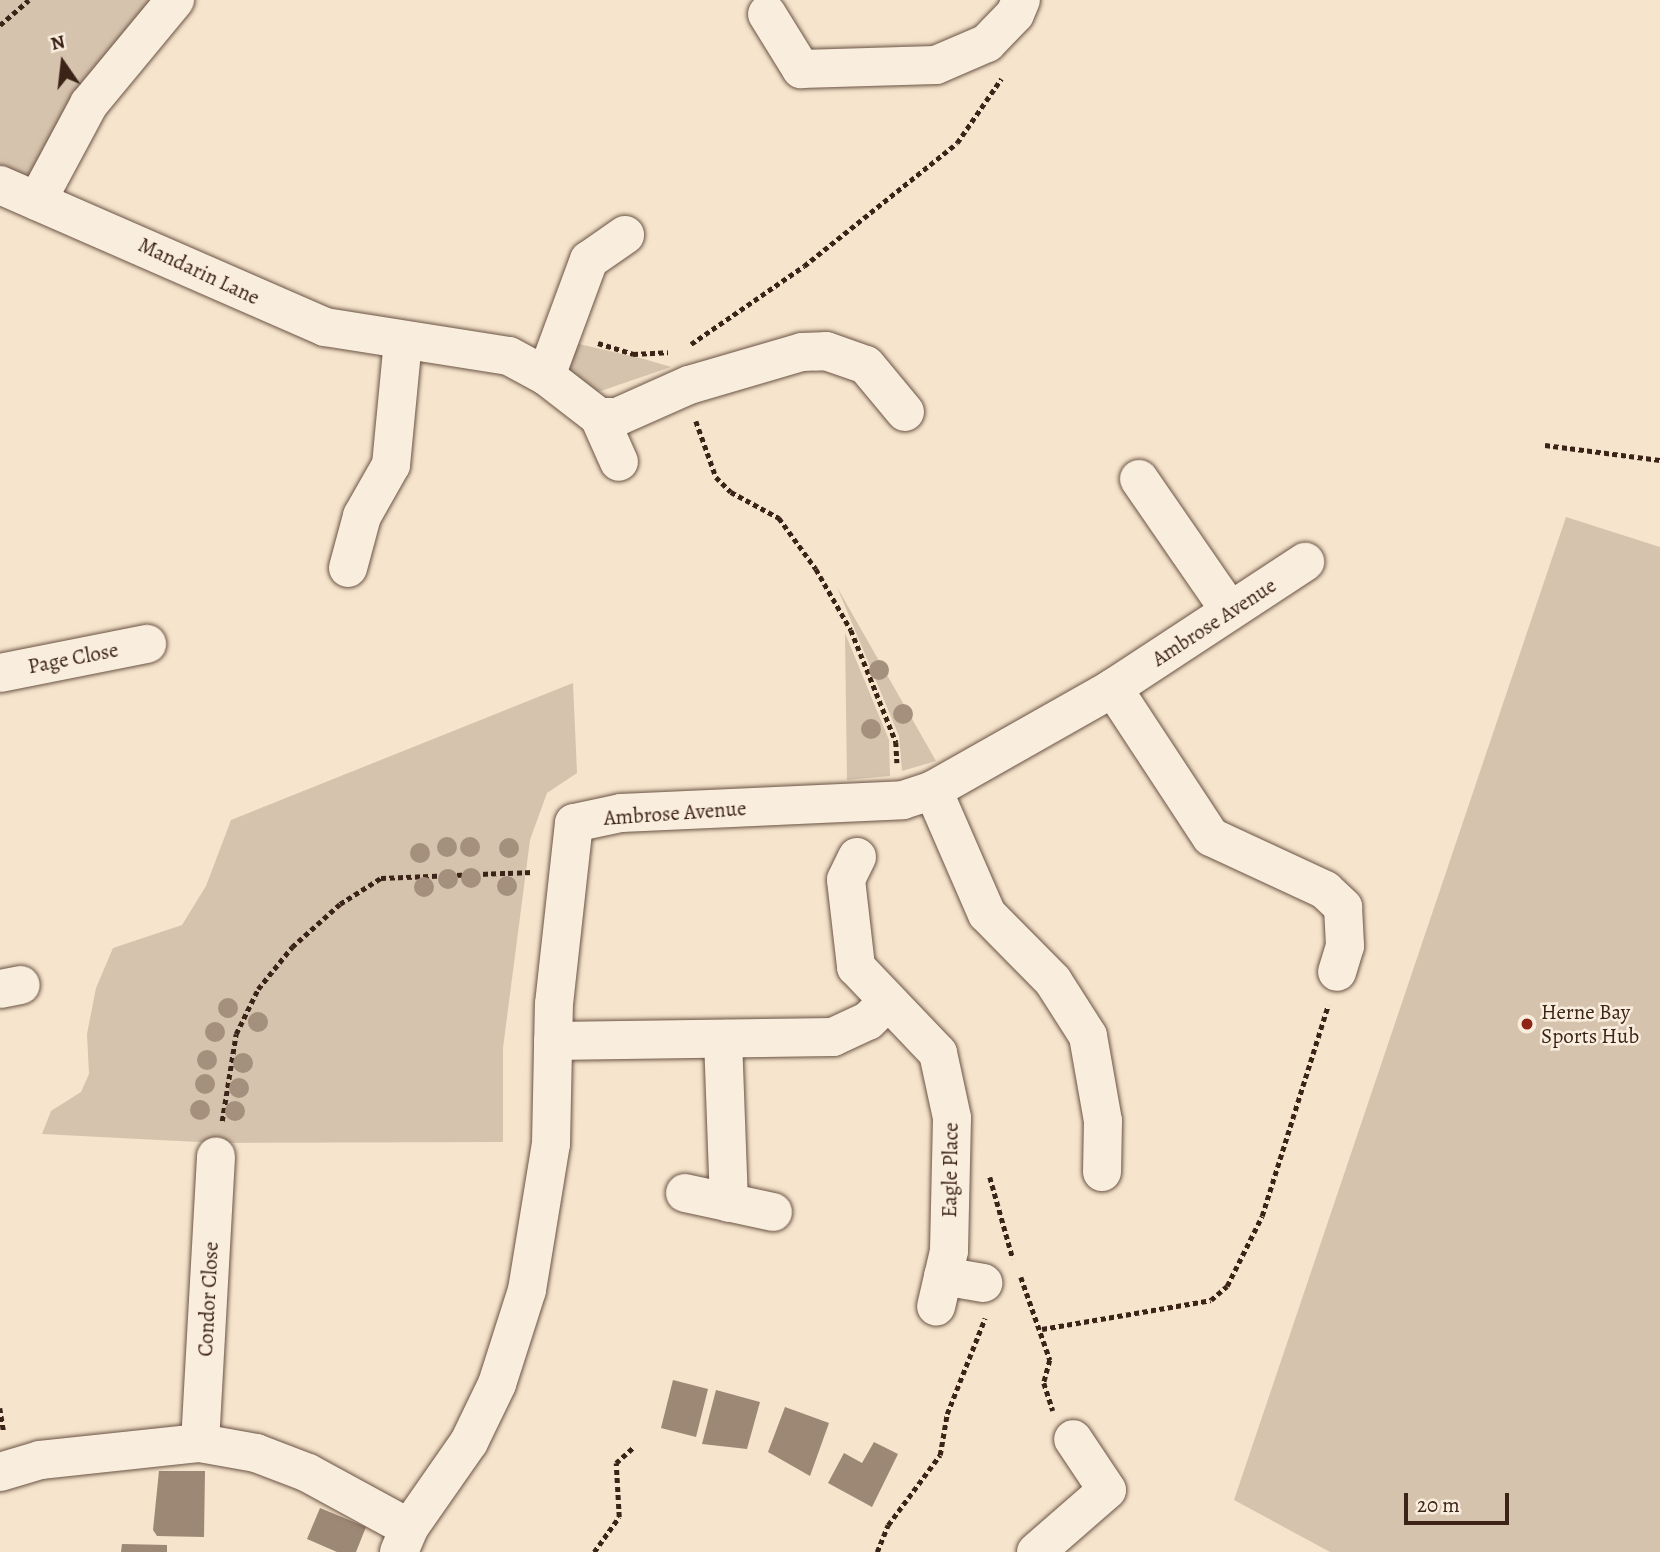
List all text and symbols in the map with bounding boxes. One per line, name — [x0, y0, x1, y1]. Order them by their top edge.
north arrow — [28, 28, 98, 98]
text: N — [48, 28, 68, 57]
street label: Mandarin Lane — [134, 232, 264, 310]
street label: Ambrose Avenue — [1147, 573, 1281, 671]
street label: Page Close — [26, 637, 120, 679]
street label: Ambrose Avenue — [603, 795, 747, 831]
place label: Herne Bay Sports Hub — [1541, 999, 1639, 1049]
marker: Herne Bay Sports Hub — [1519, 1016, 1535, 1032]
street label: Eagle Place — [937, 1122, 963, 1218]
street label: Condor Close — [192, 1241, 224, 1357]
scale bar — [1408, 1478, 1513, 1522]
text: 20 m — [1417, 1491, 1460, 1519]

